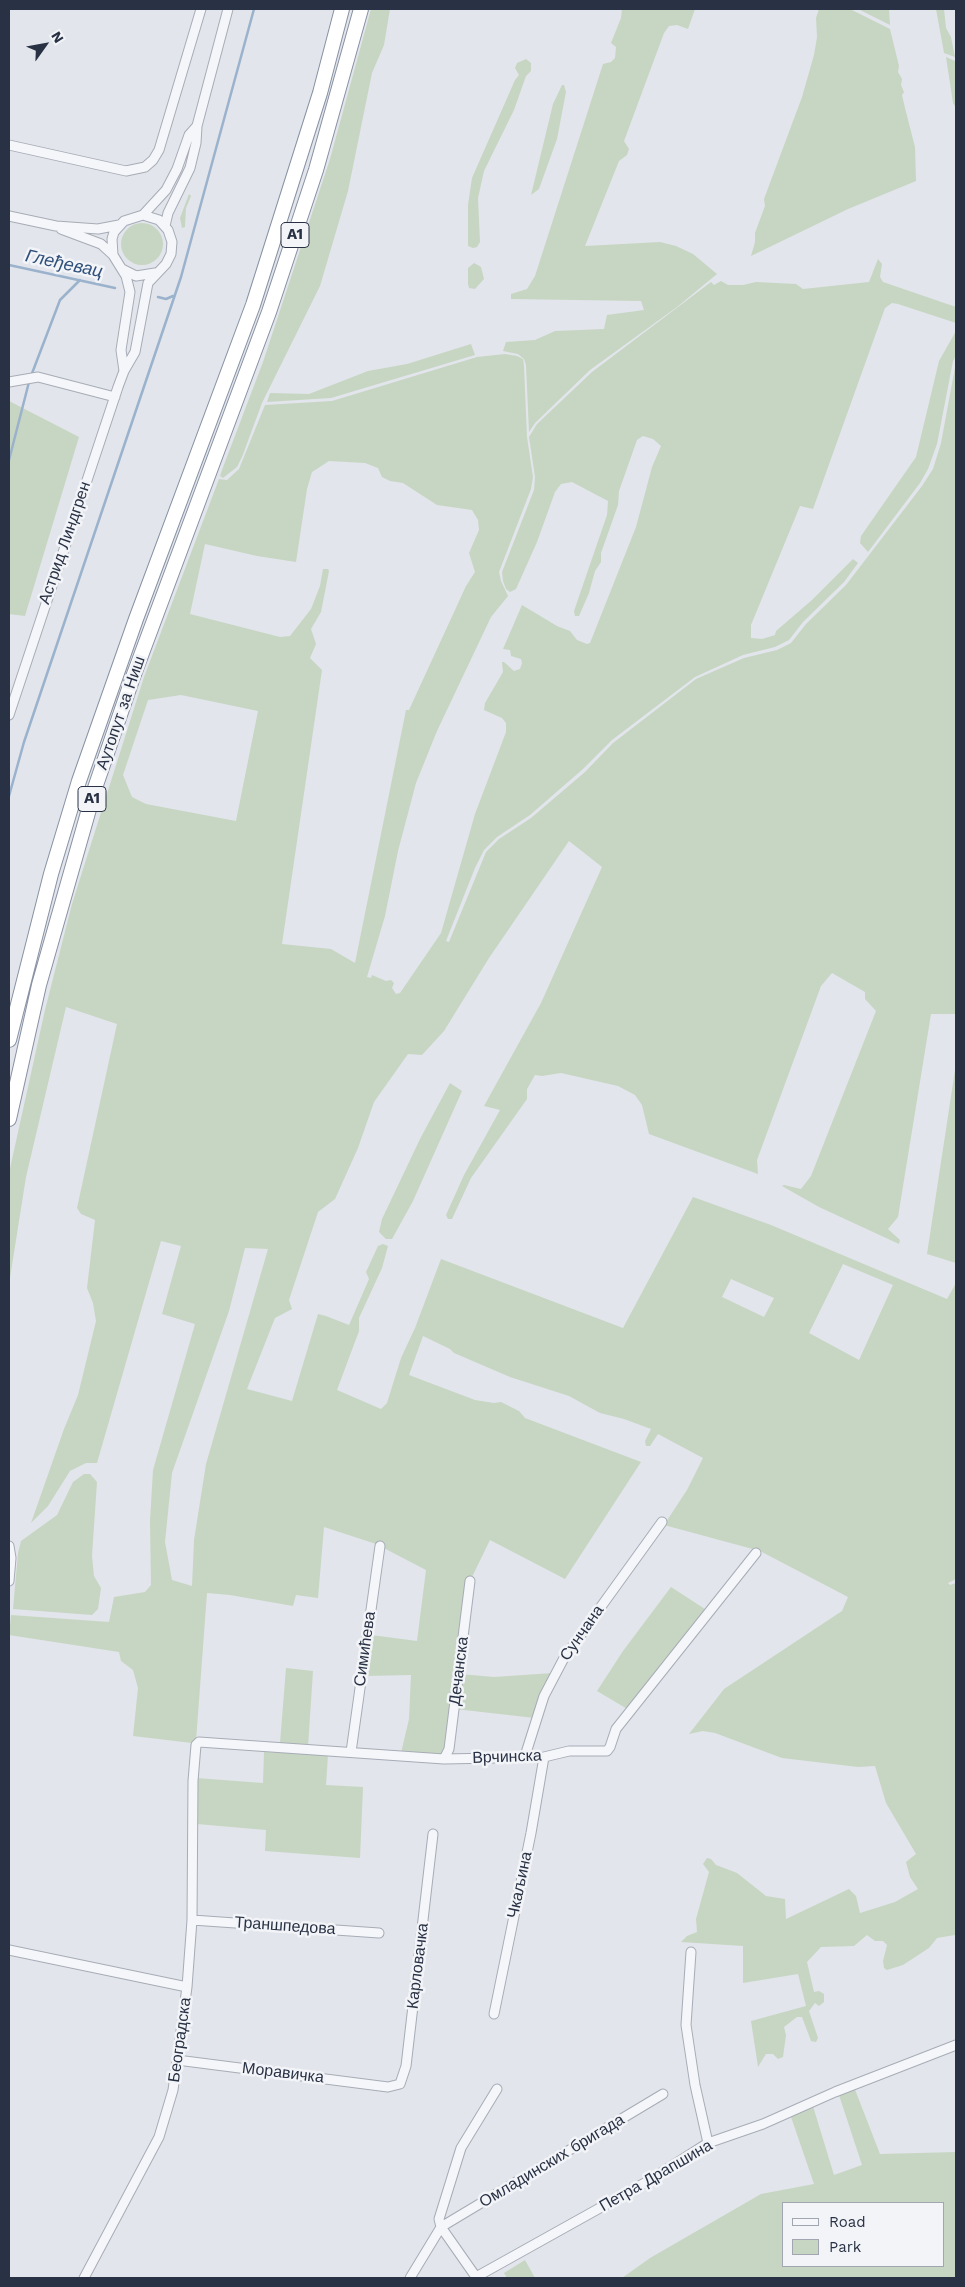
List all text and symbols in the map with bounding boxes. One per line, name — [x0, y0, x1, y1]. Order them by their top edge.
north arrow — [20, 20, 70, 70]
text: N — [48, 28, 67, 46]
road number: A1 — [281, 222, 309, 248]
water label: Глеђевац — [23, 245, 105, 283]
street label: Астрид Линдгрен — [35, 479, 95, 607]
street label: Аутопут за Ниш — [93, 654, 149, 772]
road number: A1 — [78, 786, 106, 812]
street label: Сунчана — [556, 1602, 608, 1664]
street label: Симићева — [350, 1610, 380, 1688]
street label: Дечанска — [445, 1635, 473, 1707]
street label: Врчинска — [472, 1746, 542, 1768]
street label: Чкаљина — [504, 1850, 536, 1920]
street label: Траншпедова — [234, 1913, 336, 1939]
street label: Карловачка — [403, 1922, 433, 2010]
street label: Београдска — [165, 1996, 195, 2084]
street label: Моравичка — [241, 2058, 325, 2088]
street label: Омладинских бригада — [476, 2110, 628, 2212]
street label: Петра Драпшина — [596, 2136, 716, 2216]
legend — [782, 2202, 945, 2267]
text: Road — [829, 2213, 866, 2231]
text: Park — [829, 2238, 861, 2256]

